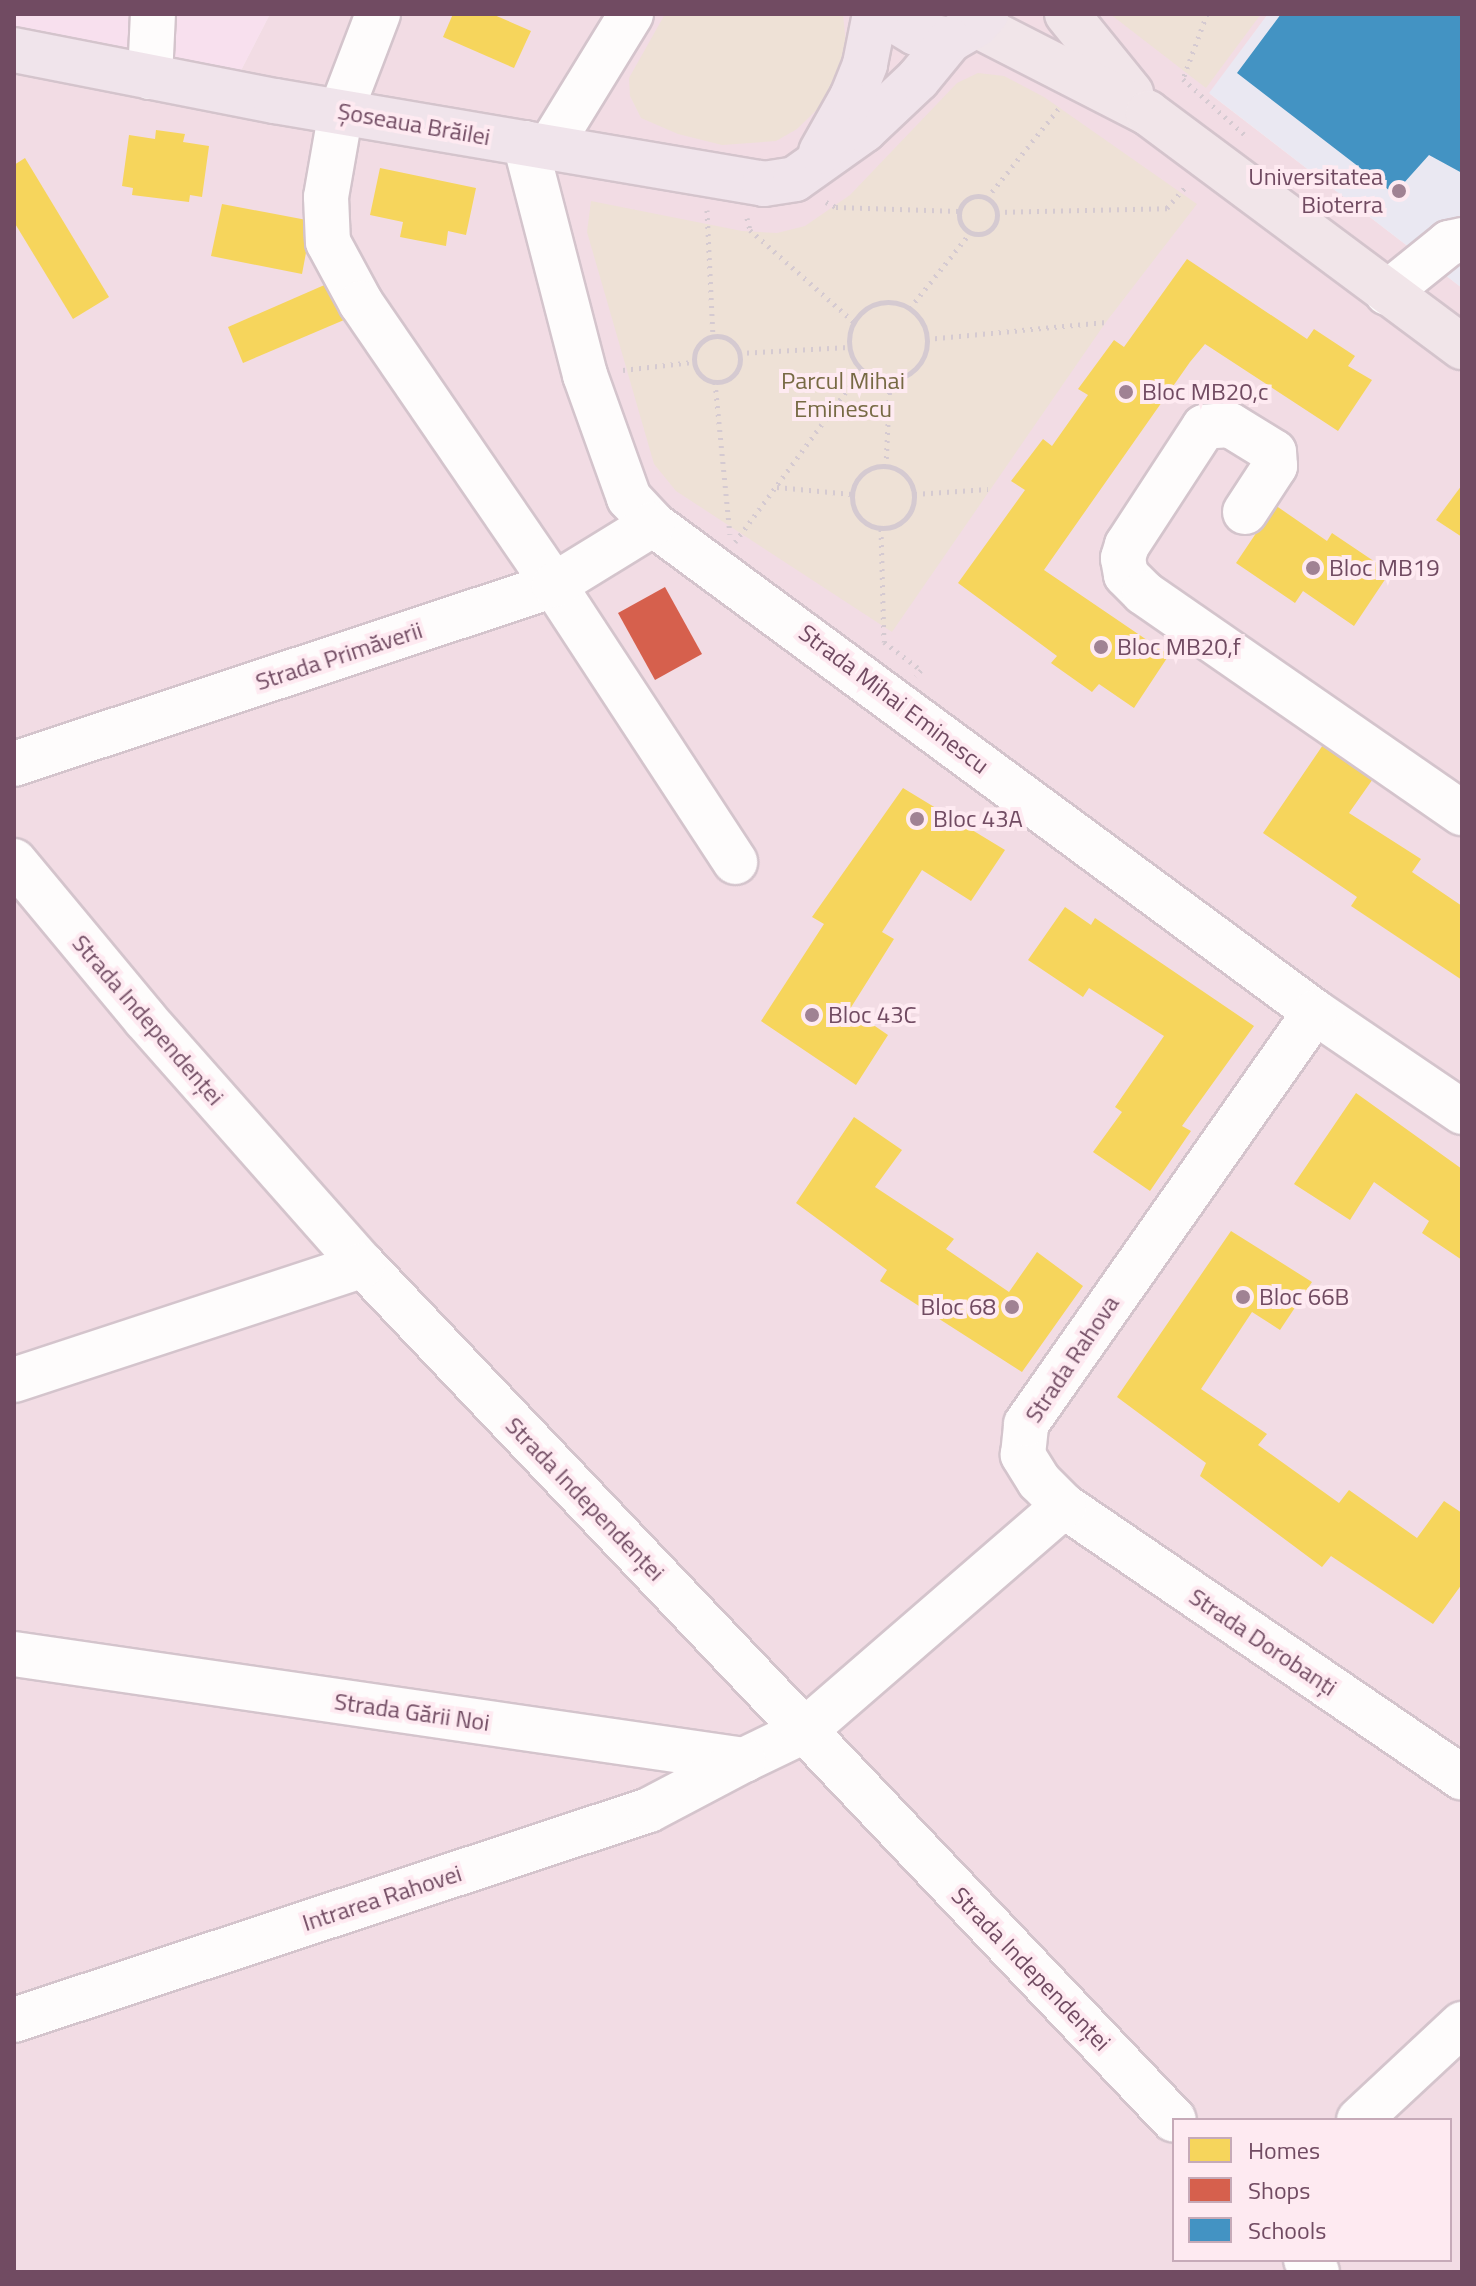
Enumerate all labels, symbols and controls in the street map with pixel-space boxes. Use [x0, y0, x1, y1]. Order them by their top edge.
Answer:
street label: Șoseaua Brăilei [335, 96, 493, 152]
place label: Universitatea Bioterra [1248, 163, 1383, 219]
marker: Universitatea Bioterra [1390, 182, 1408, 200]
park label: Parcul Mihai Eminescu [781, 367, 905, 423]
place label: Bloc MB20,c [1142, 378, 1268, 406]
marker: Bloc MB20,c [1117, 383, 1135, 401]
place label: Bloc MB19 [1329, 554, 1440, 582]
marker: Bloc MB19 [1304, 559, 1322, 577]
street label: Strada Primăverii [252, 615, 426, 697]
street label: Strada Mihai Eminescu [793, 618, 995, 780]
place label: Bloc MB20,f [1117, 633, 1241, 661]
marker: Bloc MB20,f [1092, 638, 1110, 656]
place label: Bloc 43A [933, 805, 1023, 833]
marker: Bloc 43A [908, 810, 926, 828]
street label: Strada Independenței [66, 929, 230, 1111]
place label: Bloc 43C [828, 1001, 917, 1029]
marker: Bloc 43C [803, 1006, 821, 1024]
place label: Bloc 66B [1259, 1283, 1349, 1311]
marker: Bloc 66B [1234, 1288, 1252, 1306]
street label: Strada Rahova [1019, 1290, 1125, 1428]
place label: Bloc 68 [920, 1293, 996, 1321]
marker: Bloc 68 [1003, 1298, 1021, 1316]
street label: Strada Independenței [500, 1411, 670, 1587]
street label: Strada Dorobanți [1184, 1582, 1342, 1702]
street label: Strada Gării Noi [332, 1687, 492, 1737]
street label: Intrarea Rahovei [299, 1859, 465, 1937]
street label: Strada Independenței [946, 1881, 1116, 2057]
legend [1172, 2118, 1452, 2262]
text: Homes [1248, 2132, 1320, 2168]
text: Shops [1248, 2172, 1310, 2208]
text: Schools [1248, 2212, 1326, 2248]

